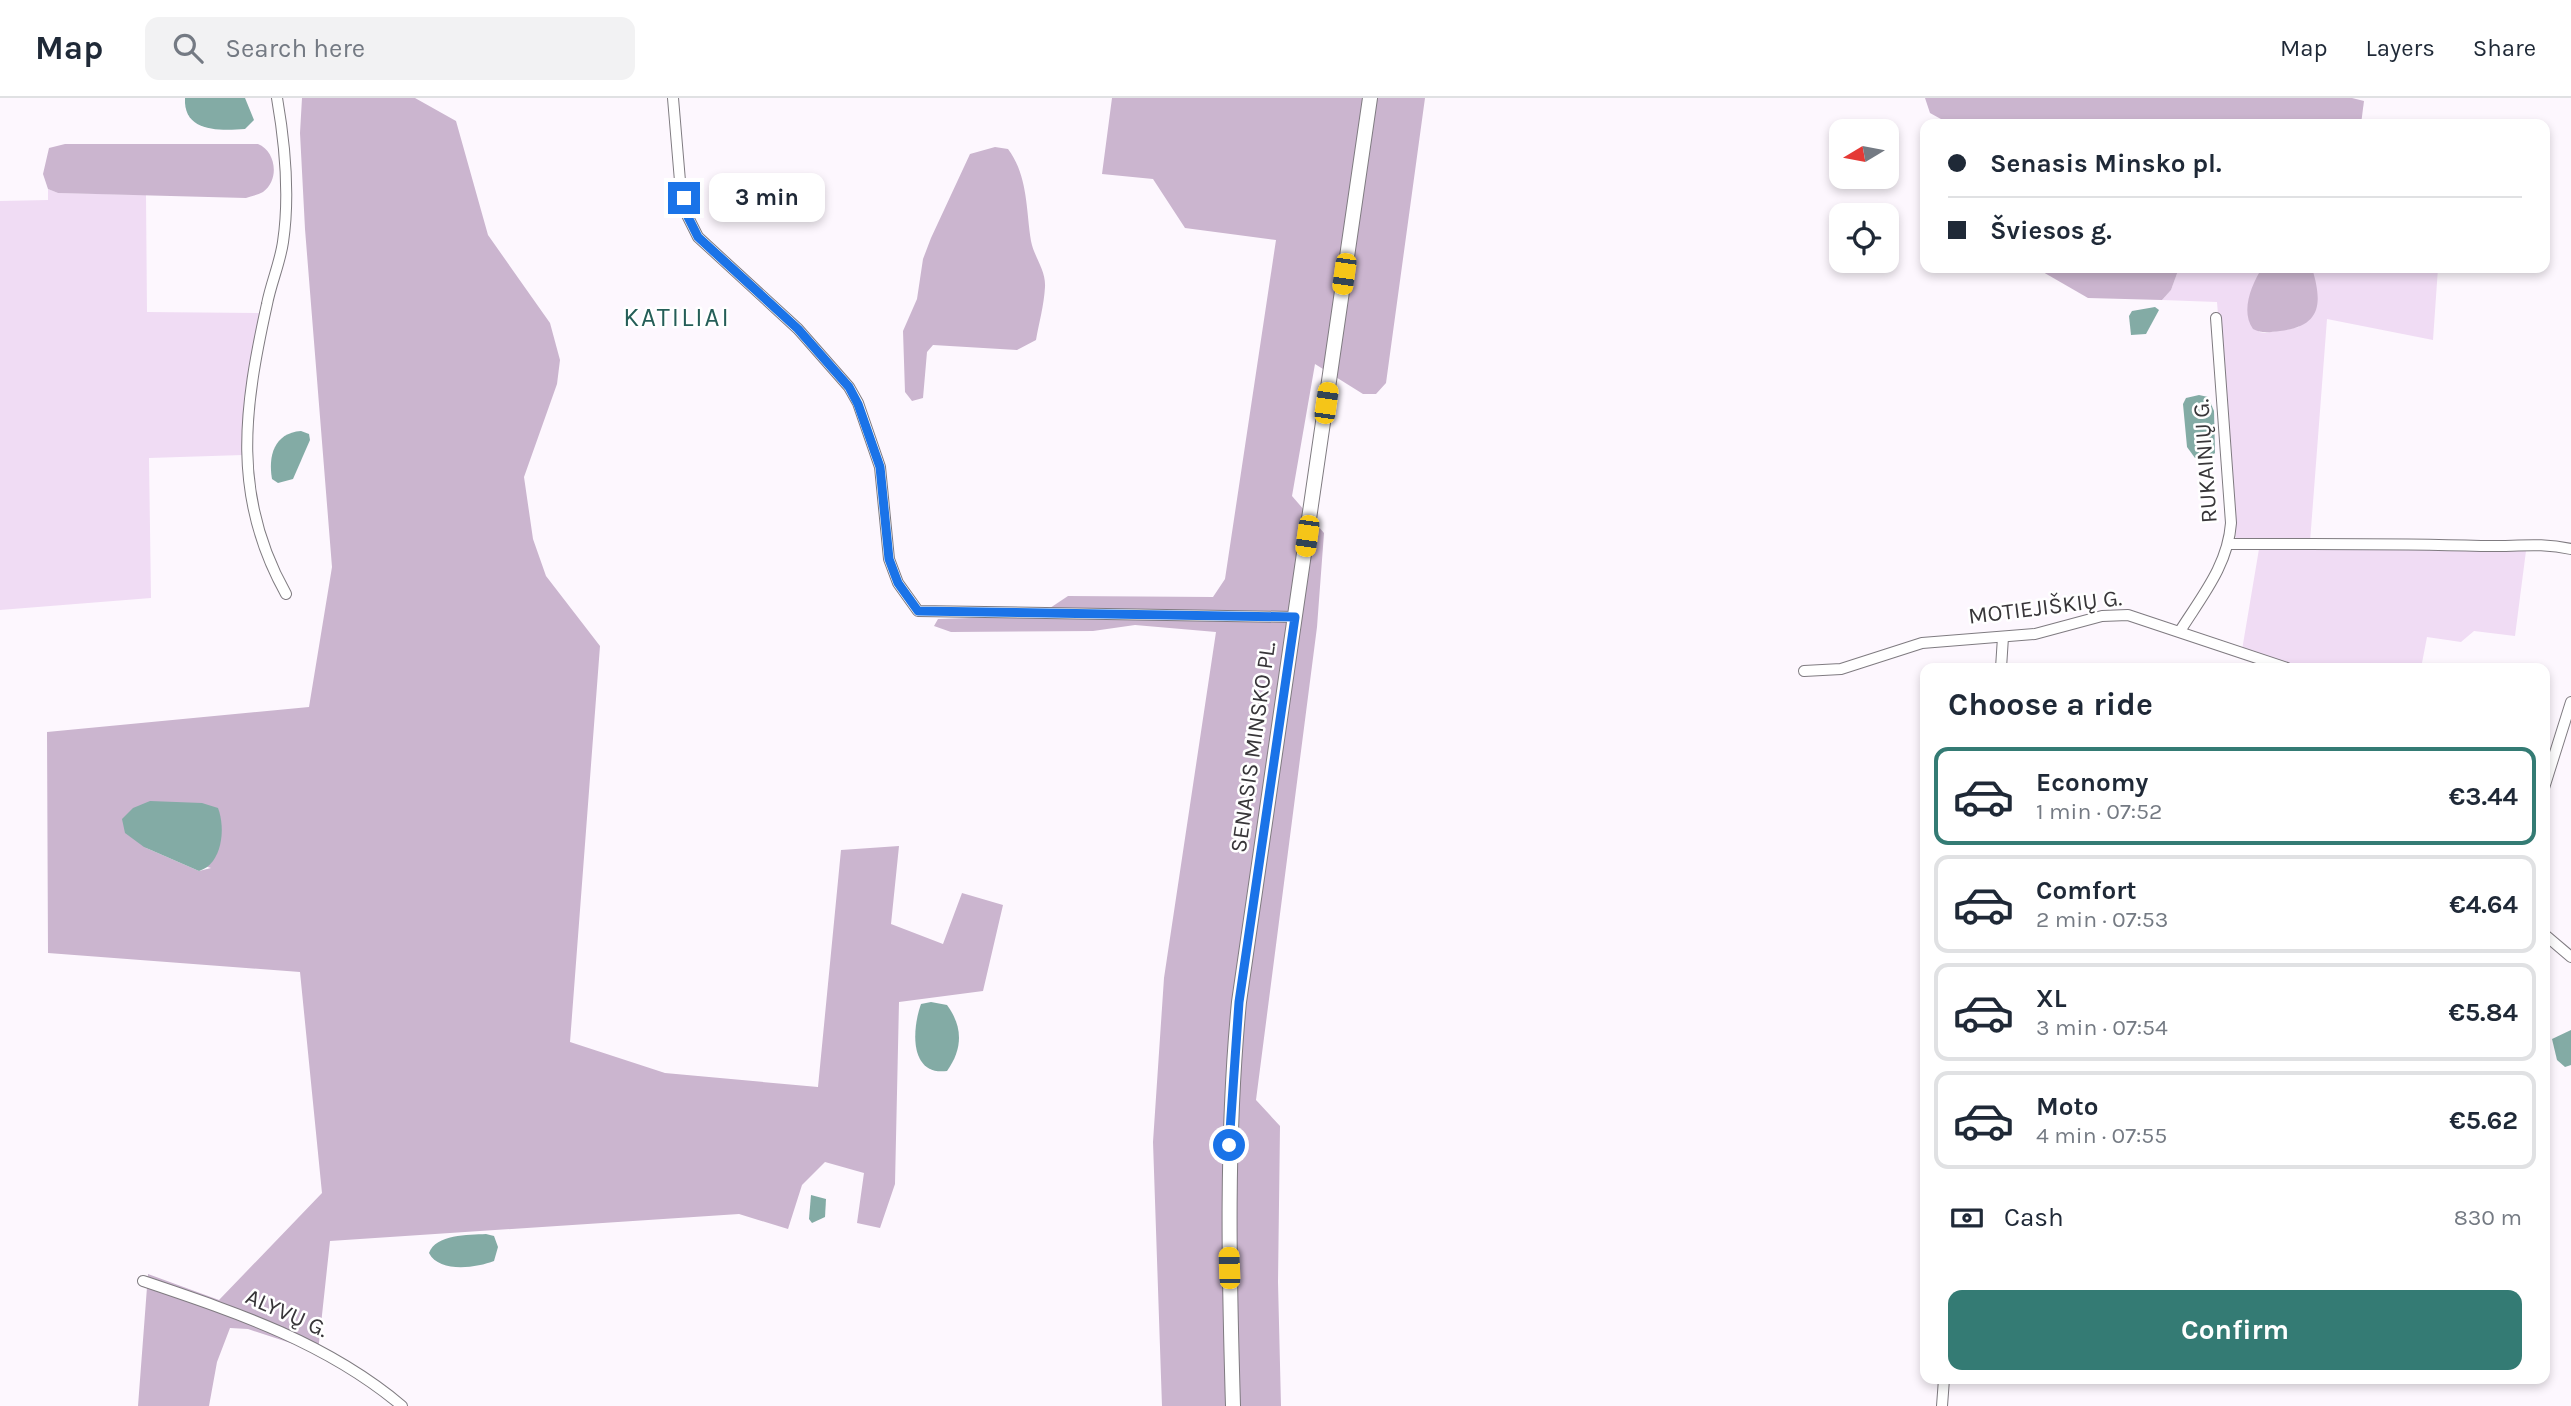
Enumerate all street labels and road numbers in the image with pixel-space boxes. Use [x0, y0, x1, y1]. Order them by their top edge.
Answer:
street label: RUKAINIŲ G. [2187, 398, 2223, 524]
street label: MOTIEJIŠKIŲ G. [1967, 584, 2123, 630]
street label: SENASIS MINSKO PL. [1225, 640, 1281, 854]
street label: ALYVŲ G. [242, 1283, 332, 1343]

